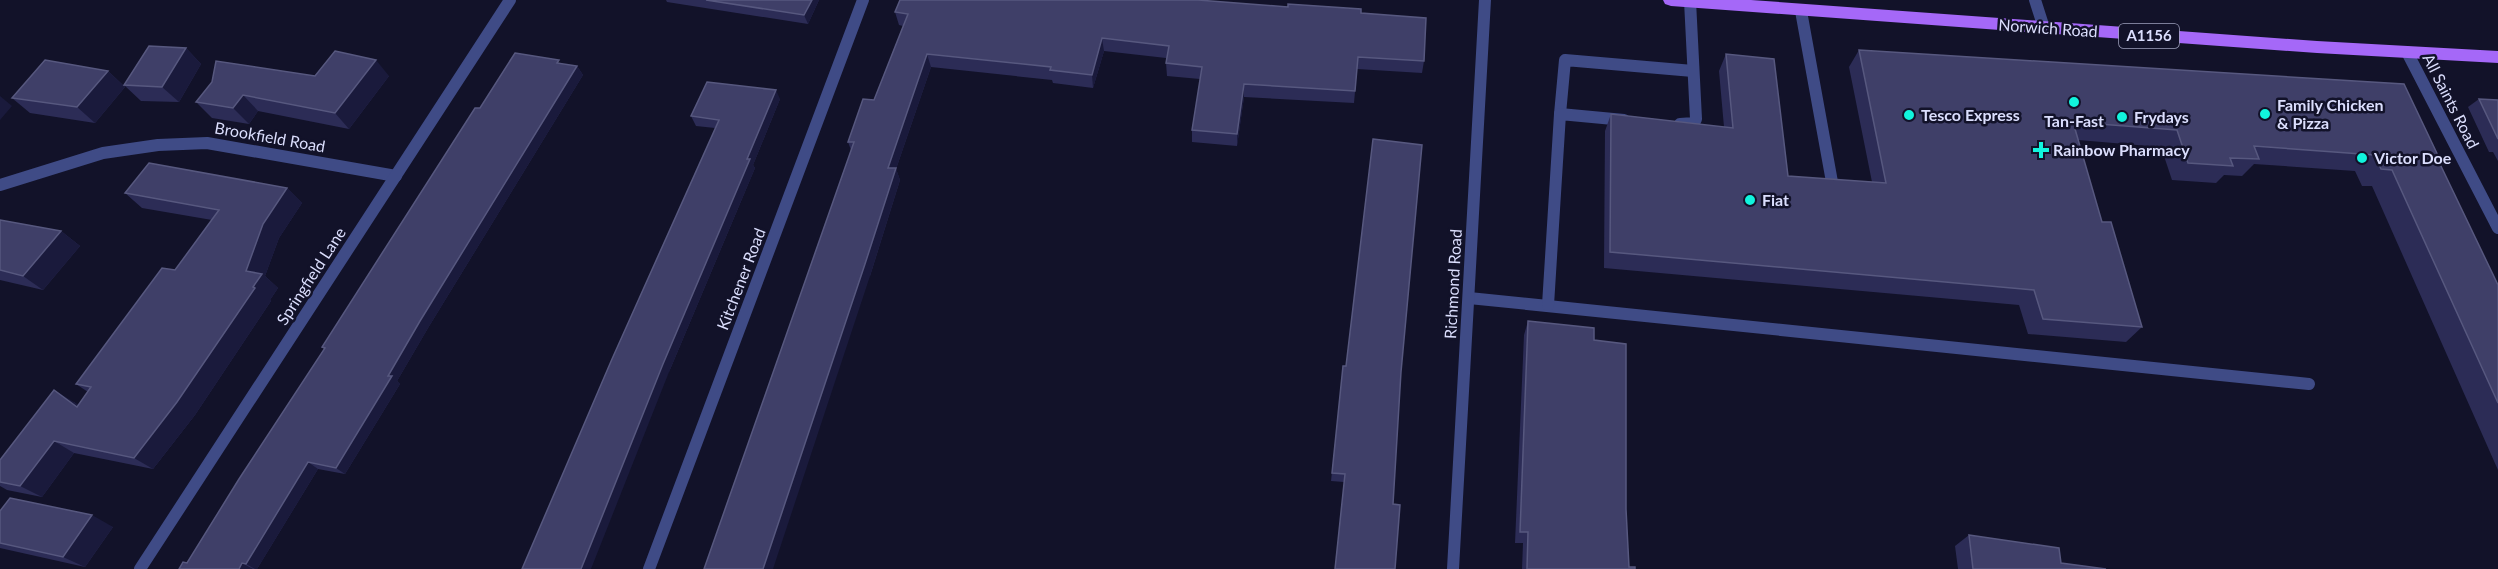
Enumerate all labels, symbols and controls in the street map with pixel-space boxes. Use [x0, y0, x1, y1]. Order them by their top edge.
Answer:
street label: Norwich Road [1998, 15, 2098, 40]
road number: A1156 [2119, 24, 2179, 48]
street label: All Saints Road [2419, 50, 2483, 151]
marker: Tan-Fast [2067, 95, 2081, 109]
place label: Family Chicken & Pizza [2277, 95, 2384, 132]
place label: Tesco Express [1921, 105, 2020, 124]
place label: Frydays [2134, 107, 2189, 126]
marker: Family Chicken & Pizza [2258, 107, 2272, 121]
marker: Tesco Express [1902, 108, 1916, 122]
marker: Frydays [2115, 110, 2129, 124]
place label: Tan-Fast [2044, 111, 2104, 130]
street label: Brookfield Road [213, 117, 327, 156]
place label: Rainbow Pharmacy [2053, 140, 2190, 159]
marker: Rainbow Pharmacy [2034, 143, 2048, 157]
place label: Victor Doe [2373, 148, 2452, 167]
marker: Victor Doe [2355, 151, 2369, 165]
place label: Fiat [1762, 190, 1789, 209]
marker: Fiat [1743, 193, 1757, 207]
street label: Springfield Lane [272, 223, 349, 328]
street label: Kitchener Road [712, 225, 769, 332]
street label: Richmond Road [1440, 229, 1465, 339]

